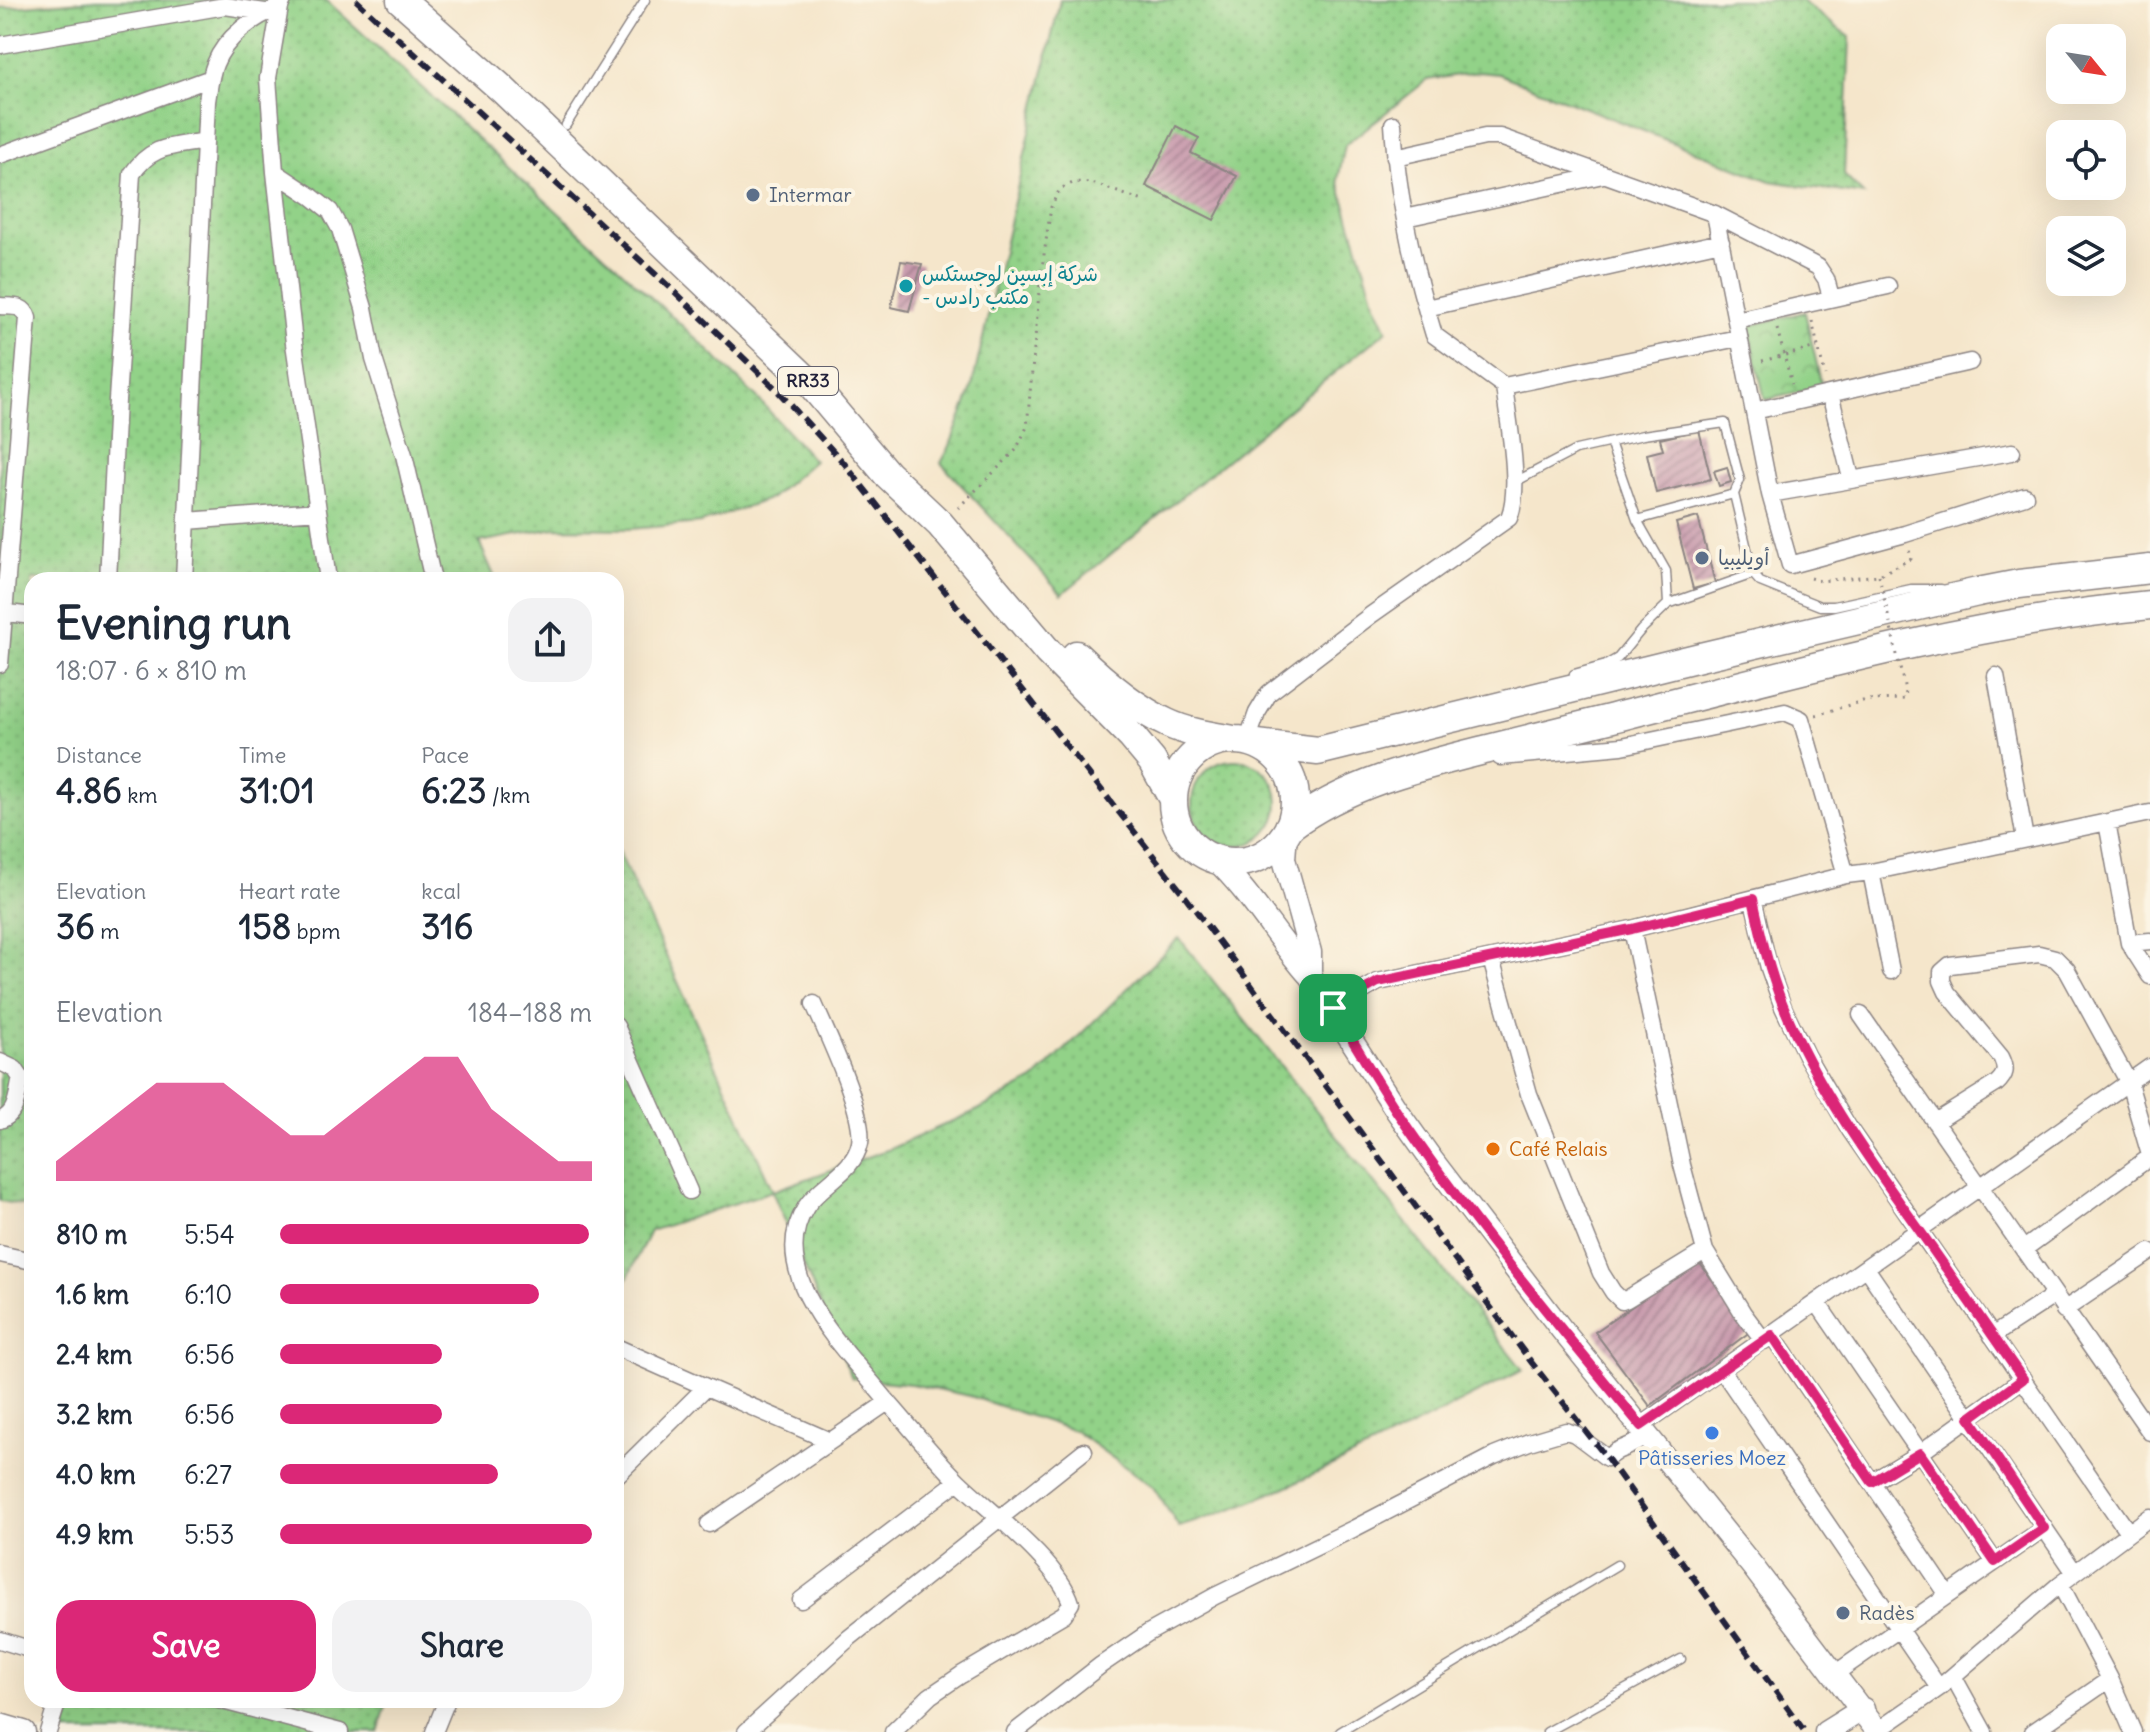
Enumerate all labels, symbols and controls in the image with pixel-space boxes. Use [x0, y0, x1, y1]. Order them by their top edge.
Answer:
north arrow [2046, 24, 2126, 104]
map controls [2046, 24, 2126, 296]
button: locate [2046, 120, 2126, 200]
place label: Intermar [769, 182, 852, 207]
marker: Intermar [744, 186, 762, 204]
button: layers [2046, 216, 2126, 296]
place label: شركة إبسين لوجستكس - مكتب رادس [922, 261, 1098, 309]
marker: شركة إبسين لوجستكس - مكتب رادس [897, 277, 915, 295]
road number: RR33 [778, 367, 838, 395]
place label: أويليبيا [1718, 545, 1769, 570]
marker: أويليبيا [1693, 549, 1711, 567]
text: Evening run [56, 596, 291, 651]
button: share [508, 598, 592, 682]
text: 18:07 · 6 × 810 m [56, 654, 247, 687]
text: Distance [56, 741, 142, 769]
text: Time [239, 741, 286, 769]
text: Pace [421, 741, 469, 769]
text: 4.86 [56, 769, 122, 812]
text: 31:01 [239, 769, 315, 812]
text: 6:23 [421, 769, 487, 812]
text: km [122, 781, 158, 809]
text: /km [487, 781, 530, 809]
text: Elevation [56, 877, 146, 905]
text: Heart rate [239, 877, 341, 905]
text: kcal [421, 877, 461, 905]
text: 36 [56, 905, 95, 948]
text: 158 [239, 905, 291, 948]
text: 316 [421, 905, 473, 948]
text: m [95, 917, 119, 945]
text: bpm [291, 917, 341, 945]
pin [1299, 974, 1367, 1042]
icon: arrive [1311, 986, 1355, 1030]
text: Elevation [56, 996, 163, 1029]
text: 184–188 m [468, 996, 592, 1029]
place label: Café Relais [1509, 1136, 1608, 1161]
marker: Café Relais [1484, 1140, 1502, 1158]
text: 810 m [56, 1218, 127, 1251]
text: 5:54 [184, 1218, 235, 1251]
text: 1.6 km [56, 1278, 129, 1311]
text: 6:10 [184, 1278, 232, 1311]
text: 2.4 km [56, 1338, 132, 1371]
text: 6:56 [184, 1338, 235, 1371]
text: 3.2 km [56, 1398, 133, 1431]
text: 6:56 [184, 1398, 235, 1431]
marker: Pâtisseries Moez [1703, 1424, 1721, 1442]
place label: Pâtisseries Moez [1638, 1445, 1786, 1470]
text: 4.0 km [56, 1458, 136, 1491]
text: 6:27 [184, 1458, 232, 1491]
text: 4.9 km [56, 1518, 134, 1551]
text: 5:53 [184, 1518, 235, 1551]
button: Save [56, 1600, 316, 1692]
button: Share [332, 1600, 592, 1692]
place label: Radès [1859, 1600, 1915, 1625]
marker: Radès [1834, 1604, 1852, 1622]

